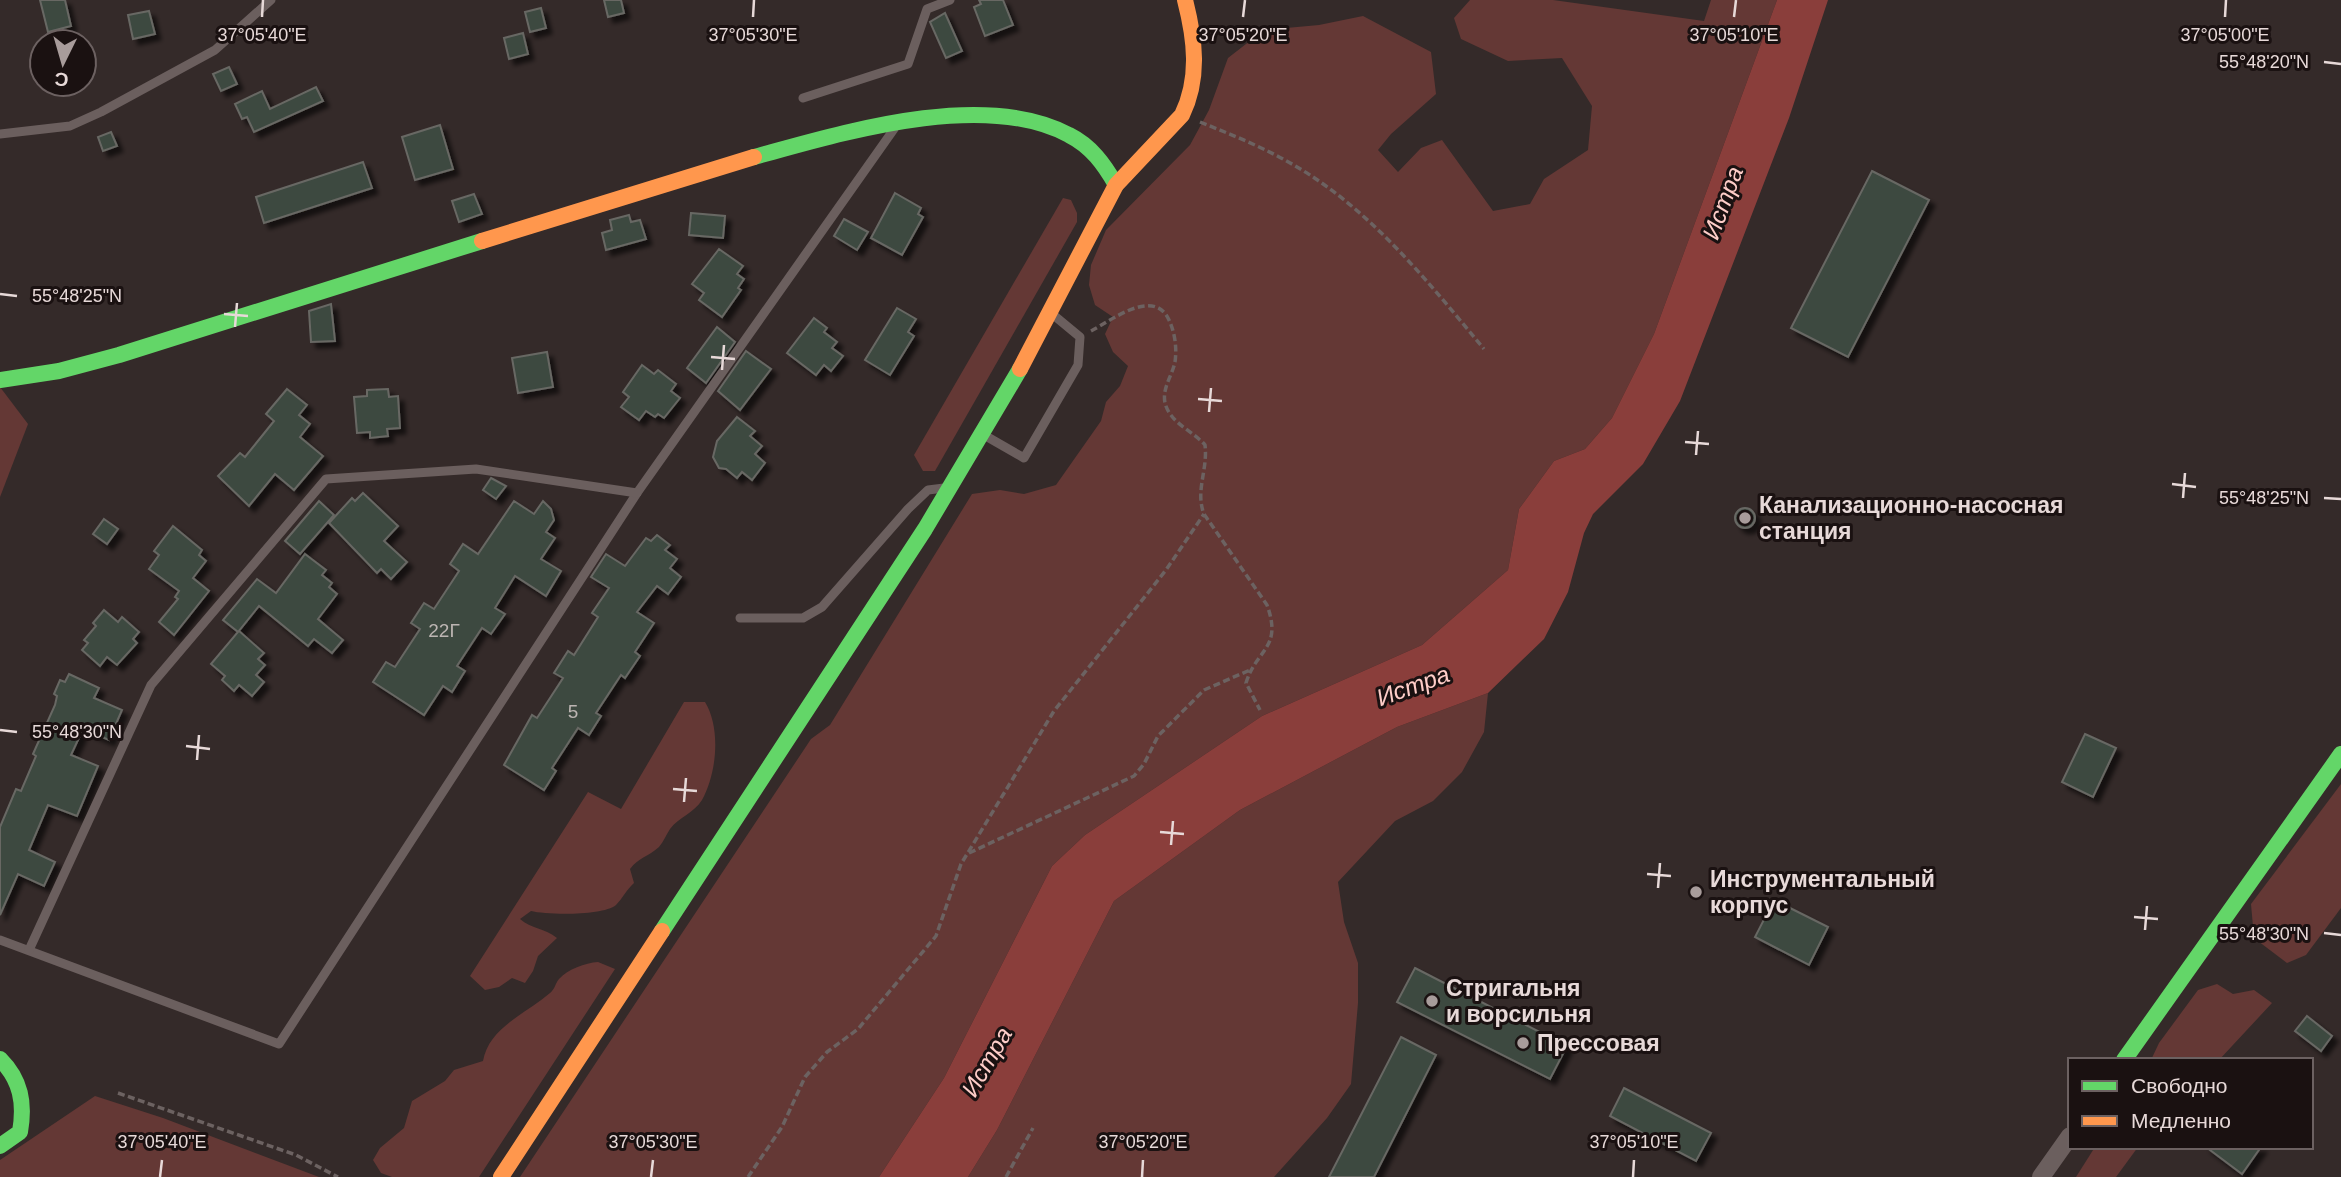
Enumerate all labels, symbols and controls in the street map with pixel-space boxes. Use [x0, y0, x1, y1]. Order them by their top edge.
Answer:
text: 37°05'40"E [217, 25, 307, 45]
text: 37°05'30"E [708, 25, 798, 45]
text: 37°05'20"E [1198, 25, 1288, 45]
text: 37°05'10"E [1689, 25, 1779, 45]
text: 37°05'00"E [2180, 25, 2270, 45]
north arrow [28, 28, 98, 98]
text: 55°48'20"N [2219, 52, 2309, 72]
text: С [54, 68, 69, 90]
water label: Истра [1697, 163, 1748, 243]
text: 55°48'25"N [32, 286, 122, 306]
text: 55°48'25"N [2219, 488, 2309, 508]
place label: Канализационно-насосная станция [1759, 492, 2063, 544]
marker: Канализационно-насосная станция [1737, 510, 1753, 526]
house number: 22Г [428, 620, 460, 641]
water label: Истра [1373, 660, 1453, 711]
house number: 5 [568, 701, 578, 722]
text: 55°48'30"N [32, 722, 122, 742]
place label: Инструментальный корпус [1710, 866, 1935, 918]
marker: Инструментальный корпус [1688, 884, 1704, 900]
text: 55°48'30"N [2219, 924, 2309, 944]
place label: Стригальня и ворсильня [1446, 975, 1591, 1027]
marker: Стригальня и ворсильня [1424, 993, 1440, 1009]
water label: Истра [956, 1022, 1017, 1101]
place label: Прессовая [1537, 1030, 1660, 1056]
marker: Прессовая [1515, 1035, 1531, 1051]
legend [2068, 1058, 2313, 1149]
text: Свободно [2131, 1074, 2228, 1097]
text: Медленно [2131, 1109, 2231, 1132]
text: 37°05'40"E [117, 1132, 207, 1152]
text: 37°05'30"E [608, 1132, 698, 1152]
text: 37°05'20"E [1098, 1132, 1188, 1152]
text: 37°05'10"E [1589, 1132, 1679, 1152]

